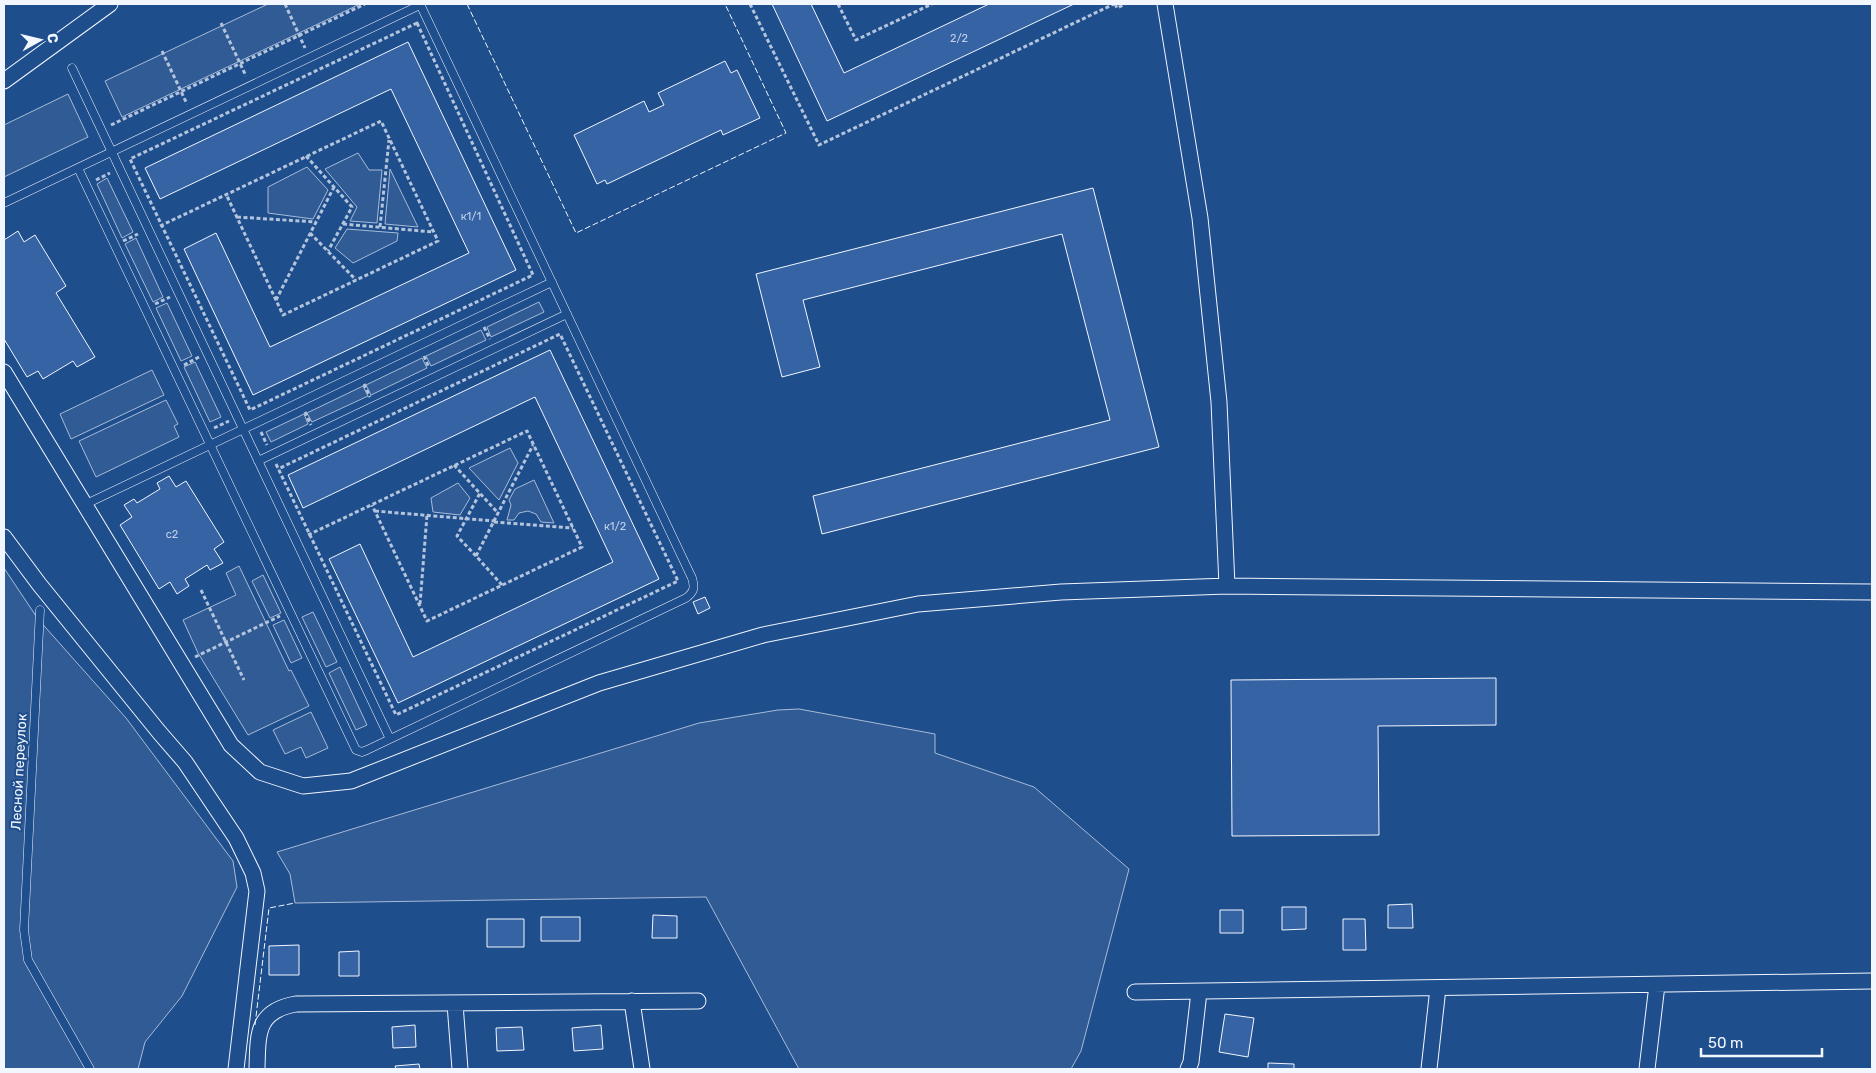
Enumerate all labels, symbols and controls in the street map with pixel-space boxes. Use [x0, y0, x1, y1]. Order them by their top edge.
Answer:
north arrow [15, 15, 65, 65]
text: С [43, 32, 62, 44]
house number: 2/2 [950, 32, 968, 45]
house number: к1/1 [461, 210, 481, 223]
house number: к1/2 [604, 520, 626, 533]
house number: с2 [166, 528, 178, 541]
street label: Лесной переулок [7, 713, 31, 831]
scale bar [1701, 1026, 1822, 1058]
text: 50 m [1708, 1034, 1743, 1052]

